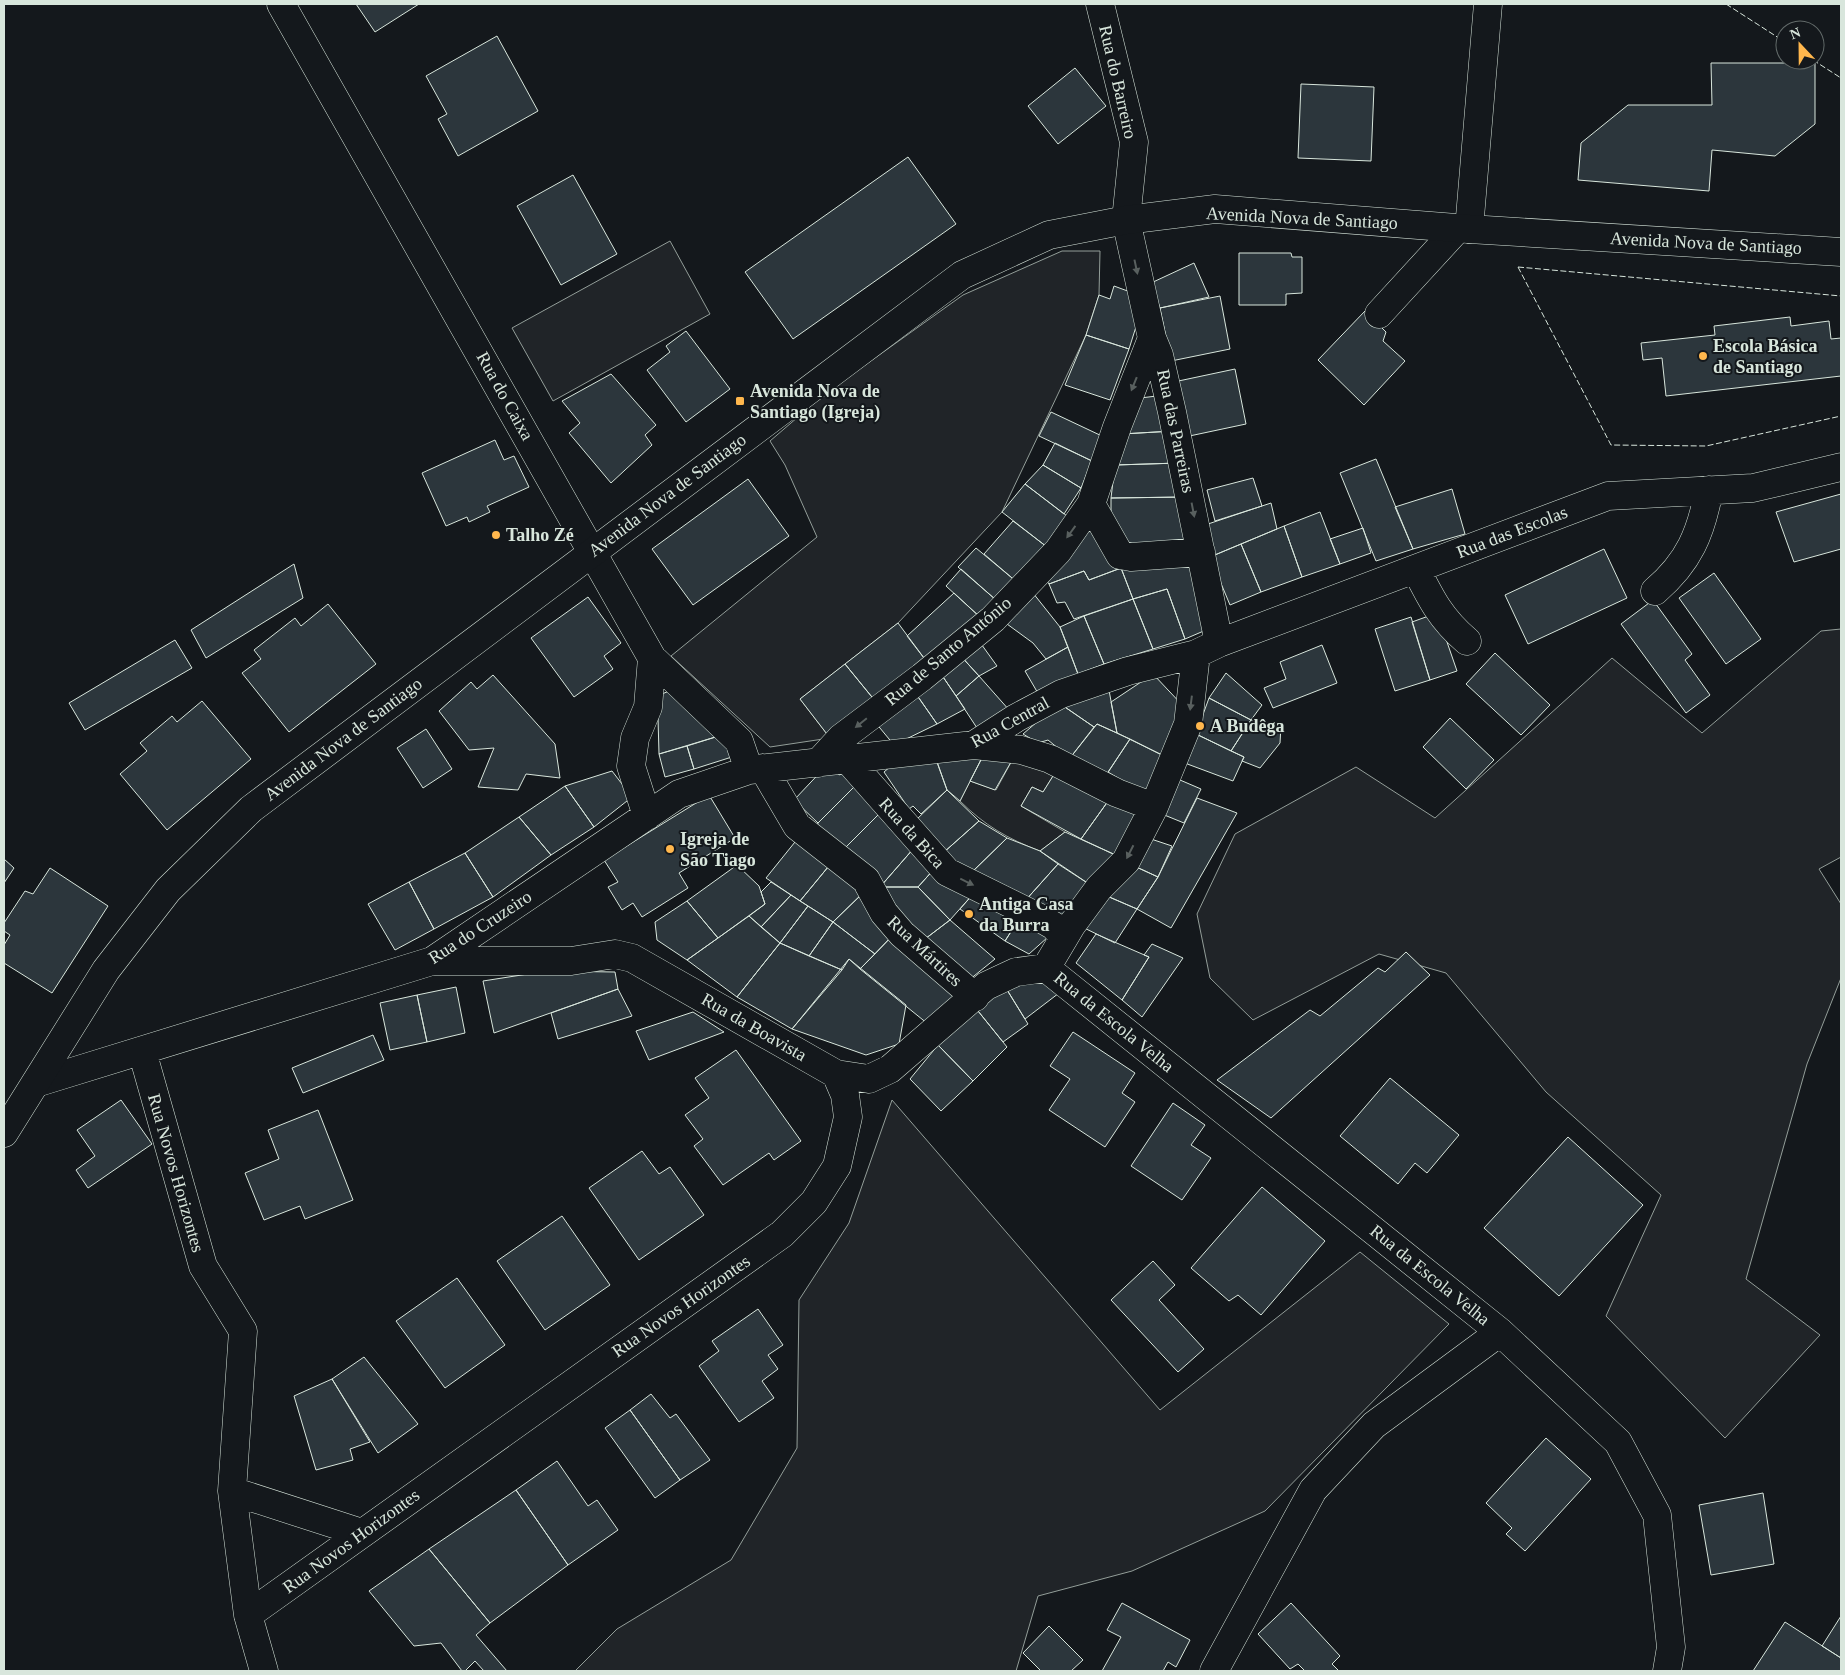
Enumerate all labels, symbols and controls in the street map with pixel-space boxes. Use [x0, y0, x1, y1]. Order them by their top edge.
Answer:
north arrow [1775, 20, 1825, 70]
street label: Rua do Barreiro [1095, 23, 1141, 141]
text: N [1788, 25, 1803, 42]
street label: Avenida Nova de Santiago [1206, 203, 1398, 233]
street label: Avenida Nova de Santiago [1610, 228, 1802, 258]
one-way arrow [1132, 260, 1140, 275]
place label: Escola Básica de Santiago [1713, 336, 1818, 377]
street label: Rua do Caixa [473, 348, 538, 444]
marker: Escola Básica de Santiago [1697, 350, 1709, 362]
street label: Rua das Parreiras [1153, 367, 1199, 495]
one-way arrow [1130, 377, 1138, 392]
place label: Avenida Nova de Santiago (Igreja) [750, 381, 880, 423]
marker: Avenida Nova de Santiago (Igreja) [734, 395, 746, 407]
street label: Avenida Nova de Santiago [584, 429, 750, 561]
street label: Rua das Escolas [1454, 502, 1570, 562]
one-way arrow [1189, 503, 1197, 519]
place label: Talho Zé [506, 525, 574, 545]
one-way arrow [1066, 525, 1076, 539]
marker: Talho Zé [490, 529, 502, 541]
street label: Rua de Santo António [881, 592, 1015, 710]
street label: Avenida Nova de Santiago [260, 673, 426, 805]
street label: Rua Central [967, 692, 1053, 752]
one-way arrow [1187, 695, 1195, 711]
place label: A Budêga [1210, 716, 1285, 736]
one-way arrow [854, 717, 867, 728]
marker: A Budêga [1194, 720, 1206, 732]
street label: Rua da Bica [875, 794, 949, 872]
place label: Igreja de São Tiago [680, 829, 756, 870]
marker: Igreja de São Tiago [664, 843, 676, 855]
one-way arrow [1126, 845, 1134, 860]
one-way arrow [959, 877, 974, 886]
street label: Rua do Cruzeiro [425, 886, 535, 968]
place label: Antiga Casa da Burra [979, 894, 1074, 935]
marker: Antiga Casa da Burra [963, 908, 975, 920]
street label: Rua Mártires [884, 911, 966, 991]
street label: Rua da Escola Velha [1050, 968, 1178, 1076]
street label: Rua da Boavista [698, 989, 810, 1065]
street label: Rua Novos Horizontes [144, 1091, 208, 1255]
street label: Rua da Escola Velha [1366, 1221, 1494, 1329]
street label: Rua Novos Horizontes [608, 1251, 754, 1361]
street label: Rua Novos Horizontes [279, 1485, 423, 1597]

